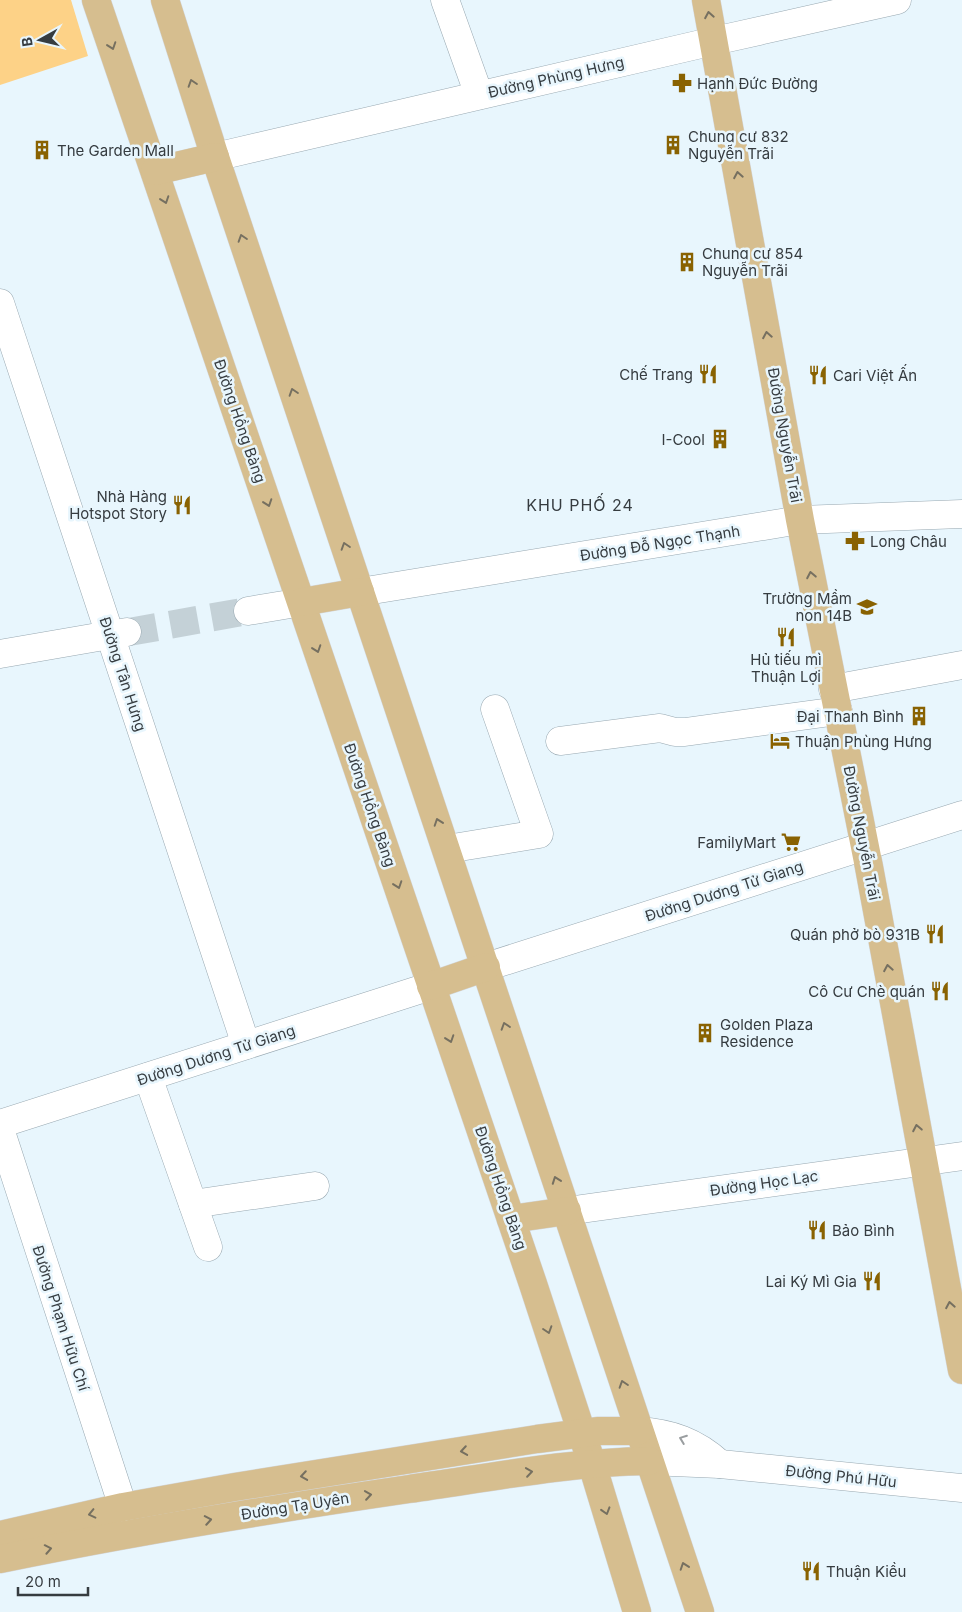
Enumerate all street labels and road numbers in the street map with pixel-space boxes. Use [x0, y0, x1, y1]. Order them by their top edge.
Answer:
street label: Đường Phùng Hưng [486, 52, 626, 102]
street label: Đường Hồng Bàng [210, 357, 270, 485]
street label: Đường Nguyễn Trãi [764, 366, 806, 504]
street label: Đường Đỗ Ngọc Thạnh [579, 521, 741, 565]
street label: Đường Tân Hưng [96, 614, 150, 734]
street label: Đường Hồng Bàng [340, 741, 400, 869]
street label: Đường Nguyễn Trãi [840, 764, 884, 902]
street label: Đường Dương Tử Giang [643, 856, 805, 926]
street label: Đường Dương Tử Giang [135, 1020, 297, 1090]
street label: Đường Hồng Bàng [471, 1124, 531, 1252]
street label: Đường Học Lạc [709, 1166, 819, 1200]
street label: Đường Phạm Hữu Chí [28, 1243, 94, 1394]
street label: Đường Phú Hữu [784, 1461, 898, 1491]
street label: Đường Tạ Uyên [240, 1488, 350, 1524]

